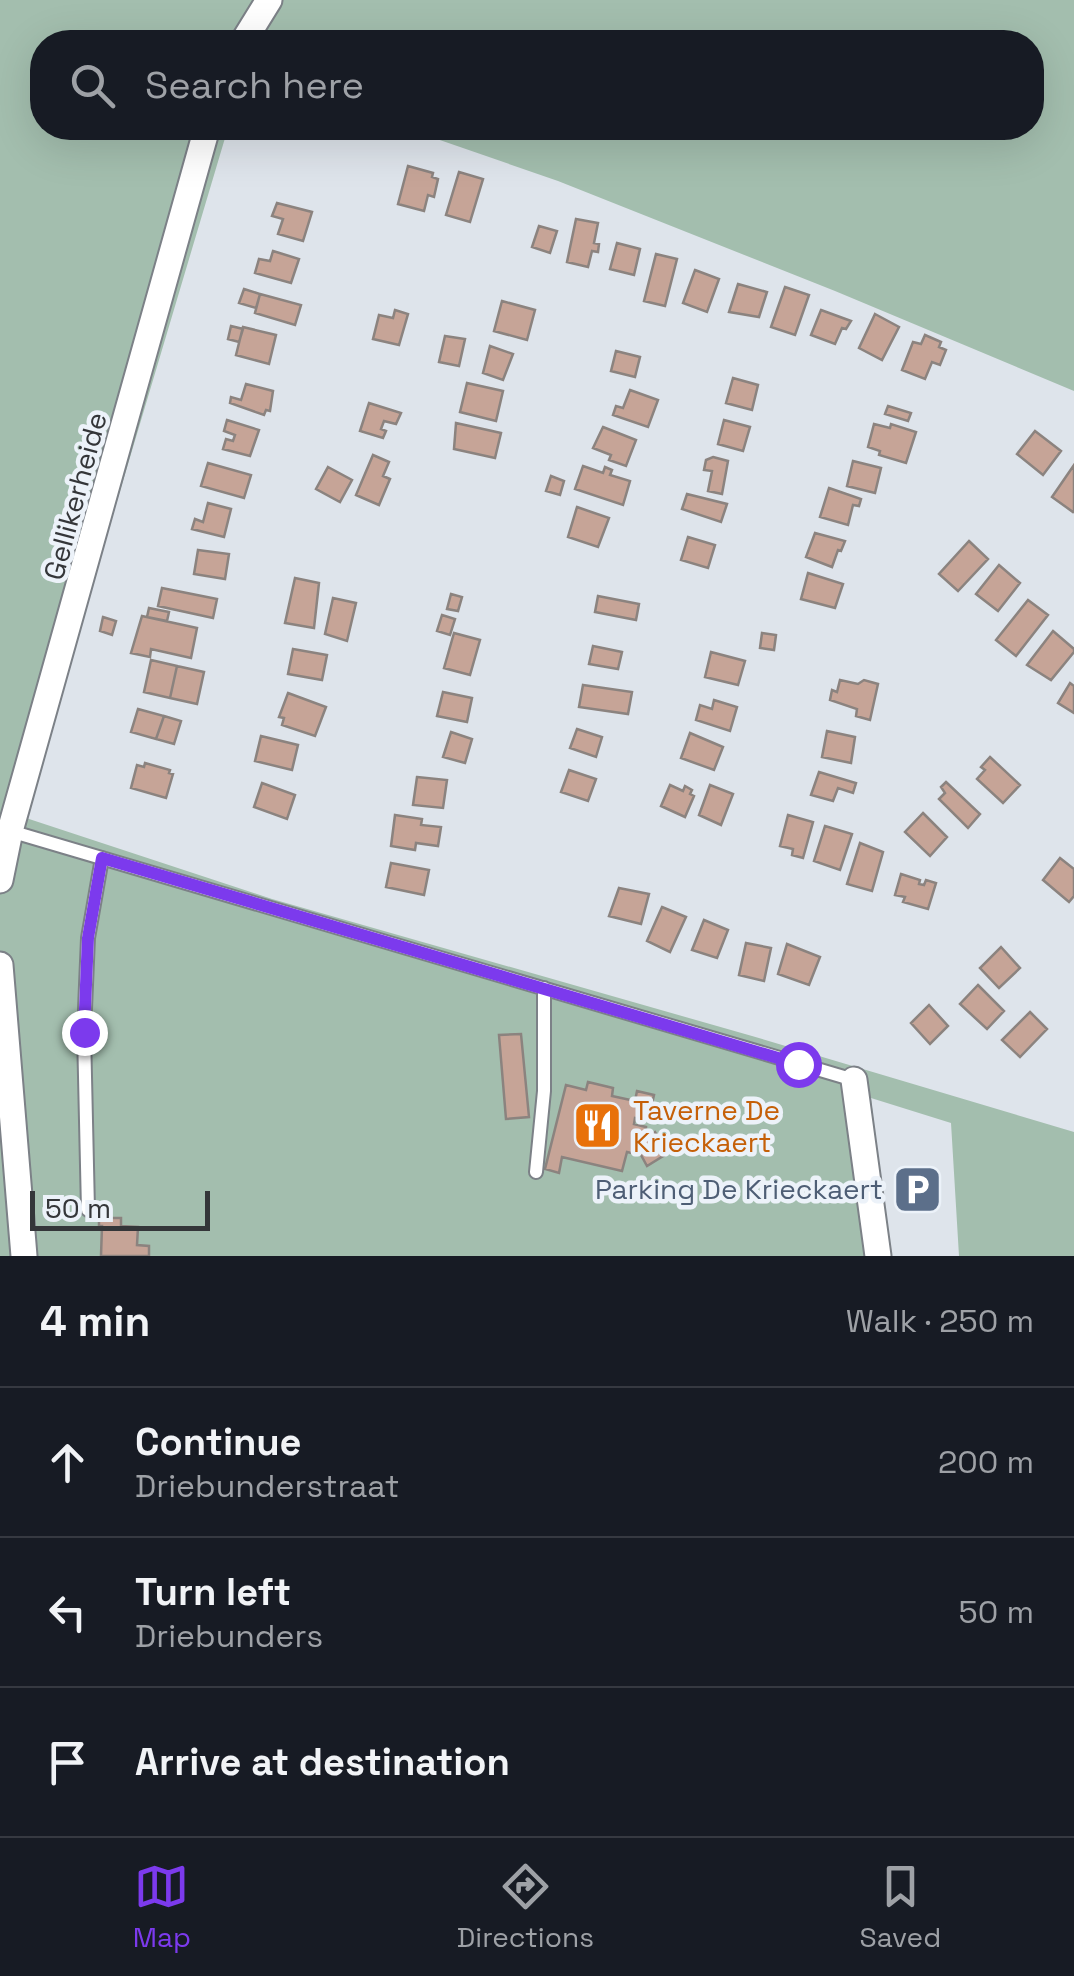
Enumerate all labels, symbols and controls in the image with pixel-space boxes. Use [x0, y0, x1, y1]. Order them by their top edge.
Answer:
search box [30, 30, 1044, 140]
icon: search [65, 58, 120, 113]
text: Search here [145, 61, 364, 109]
street label: Gellikerheide [35, 408, 115, 584]
route end [62, 1010, 108, 1056]
route start [776, 1042, 822, 1088]
place label: Taverne De Krieckaert [633, 1092, 780, 1160]
restaurant icon: Taverne De Krieckaert [572, 1100, 624, 1152]
parking icon: Parking De Krieckaert [892, 1163, 944, 1215]
place label: Parking De Krieckaert [595, 1171, 883, 1207]
scale bar [30, 1186, 210, 1230]
text: 50 m [45, 1190, 111, 1226]
text: 4 min [40, 1295, 150, 1348]
text: Walk · 250 m [846, 1301, 1034, 1341]
text: Continue [135, 1418, 301, 1466]
icon: ahead [40, 1435, 95, 1490]
text: 200 m [938, 1442, 1034, 1482]
text: Driebunderstraat [135, 1466, 399, 1506]
text: Turn left [135, 1568, 291, 1616]
icon: left [40, 1585, 95, 1640]
text: 50 m [959, 1592, 1034, 1632]
text: Driebunders [135, 1616, 323, 1656]
icon: arrive [40, 1735, 95, 1790]
text: Arrive at destination [135, 1738, 510, 1786]
tab: Map [133, 1859, 191, 1955]
tab: Directions [457, 1859, 594, 1955]
tab: Saved [860, 1859, 941, 1955]

